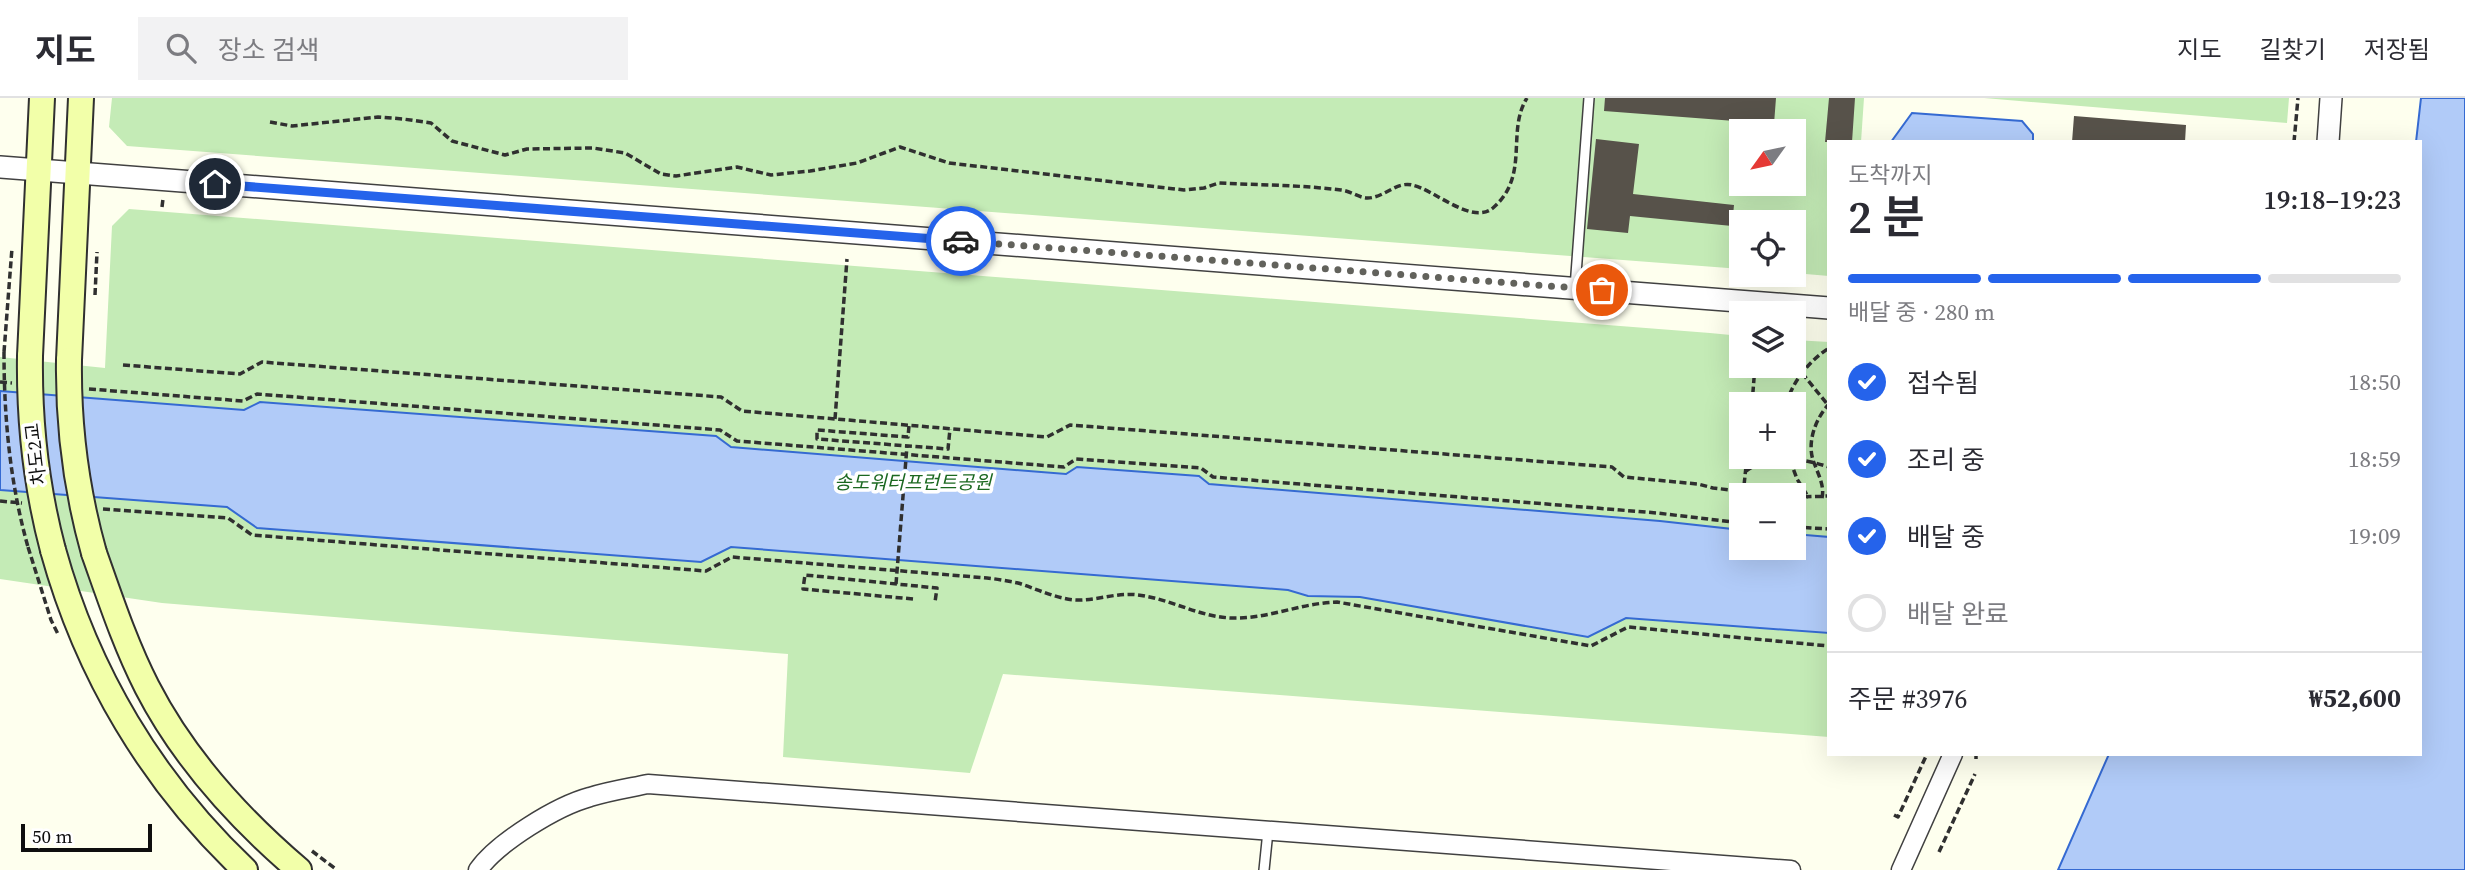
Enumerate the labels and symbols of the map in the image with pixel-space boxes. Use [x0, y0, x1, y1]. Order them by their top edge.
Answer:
north arrow [1729, 119, 1806, 196]
pin [185, 154, 245, 214]
courier [926, 206, 996, 276]
pin [1572, 260, 1632, 320]
street label: 차도2교 [18, 422, 52, 486]
park label: 송도워터프런트공원 [834, 469, 993, 495]
scale bar [21, 821, 152, 853]

